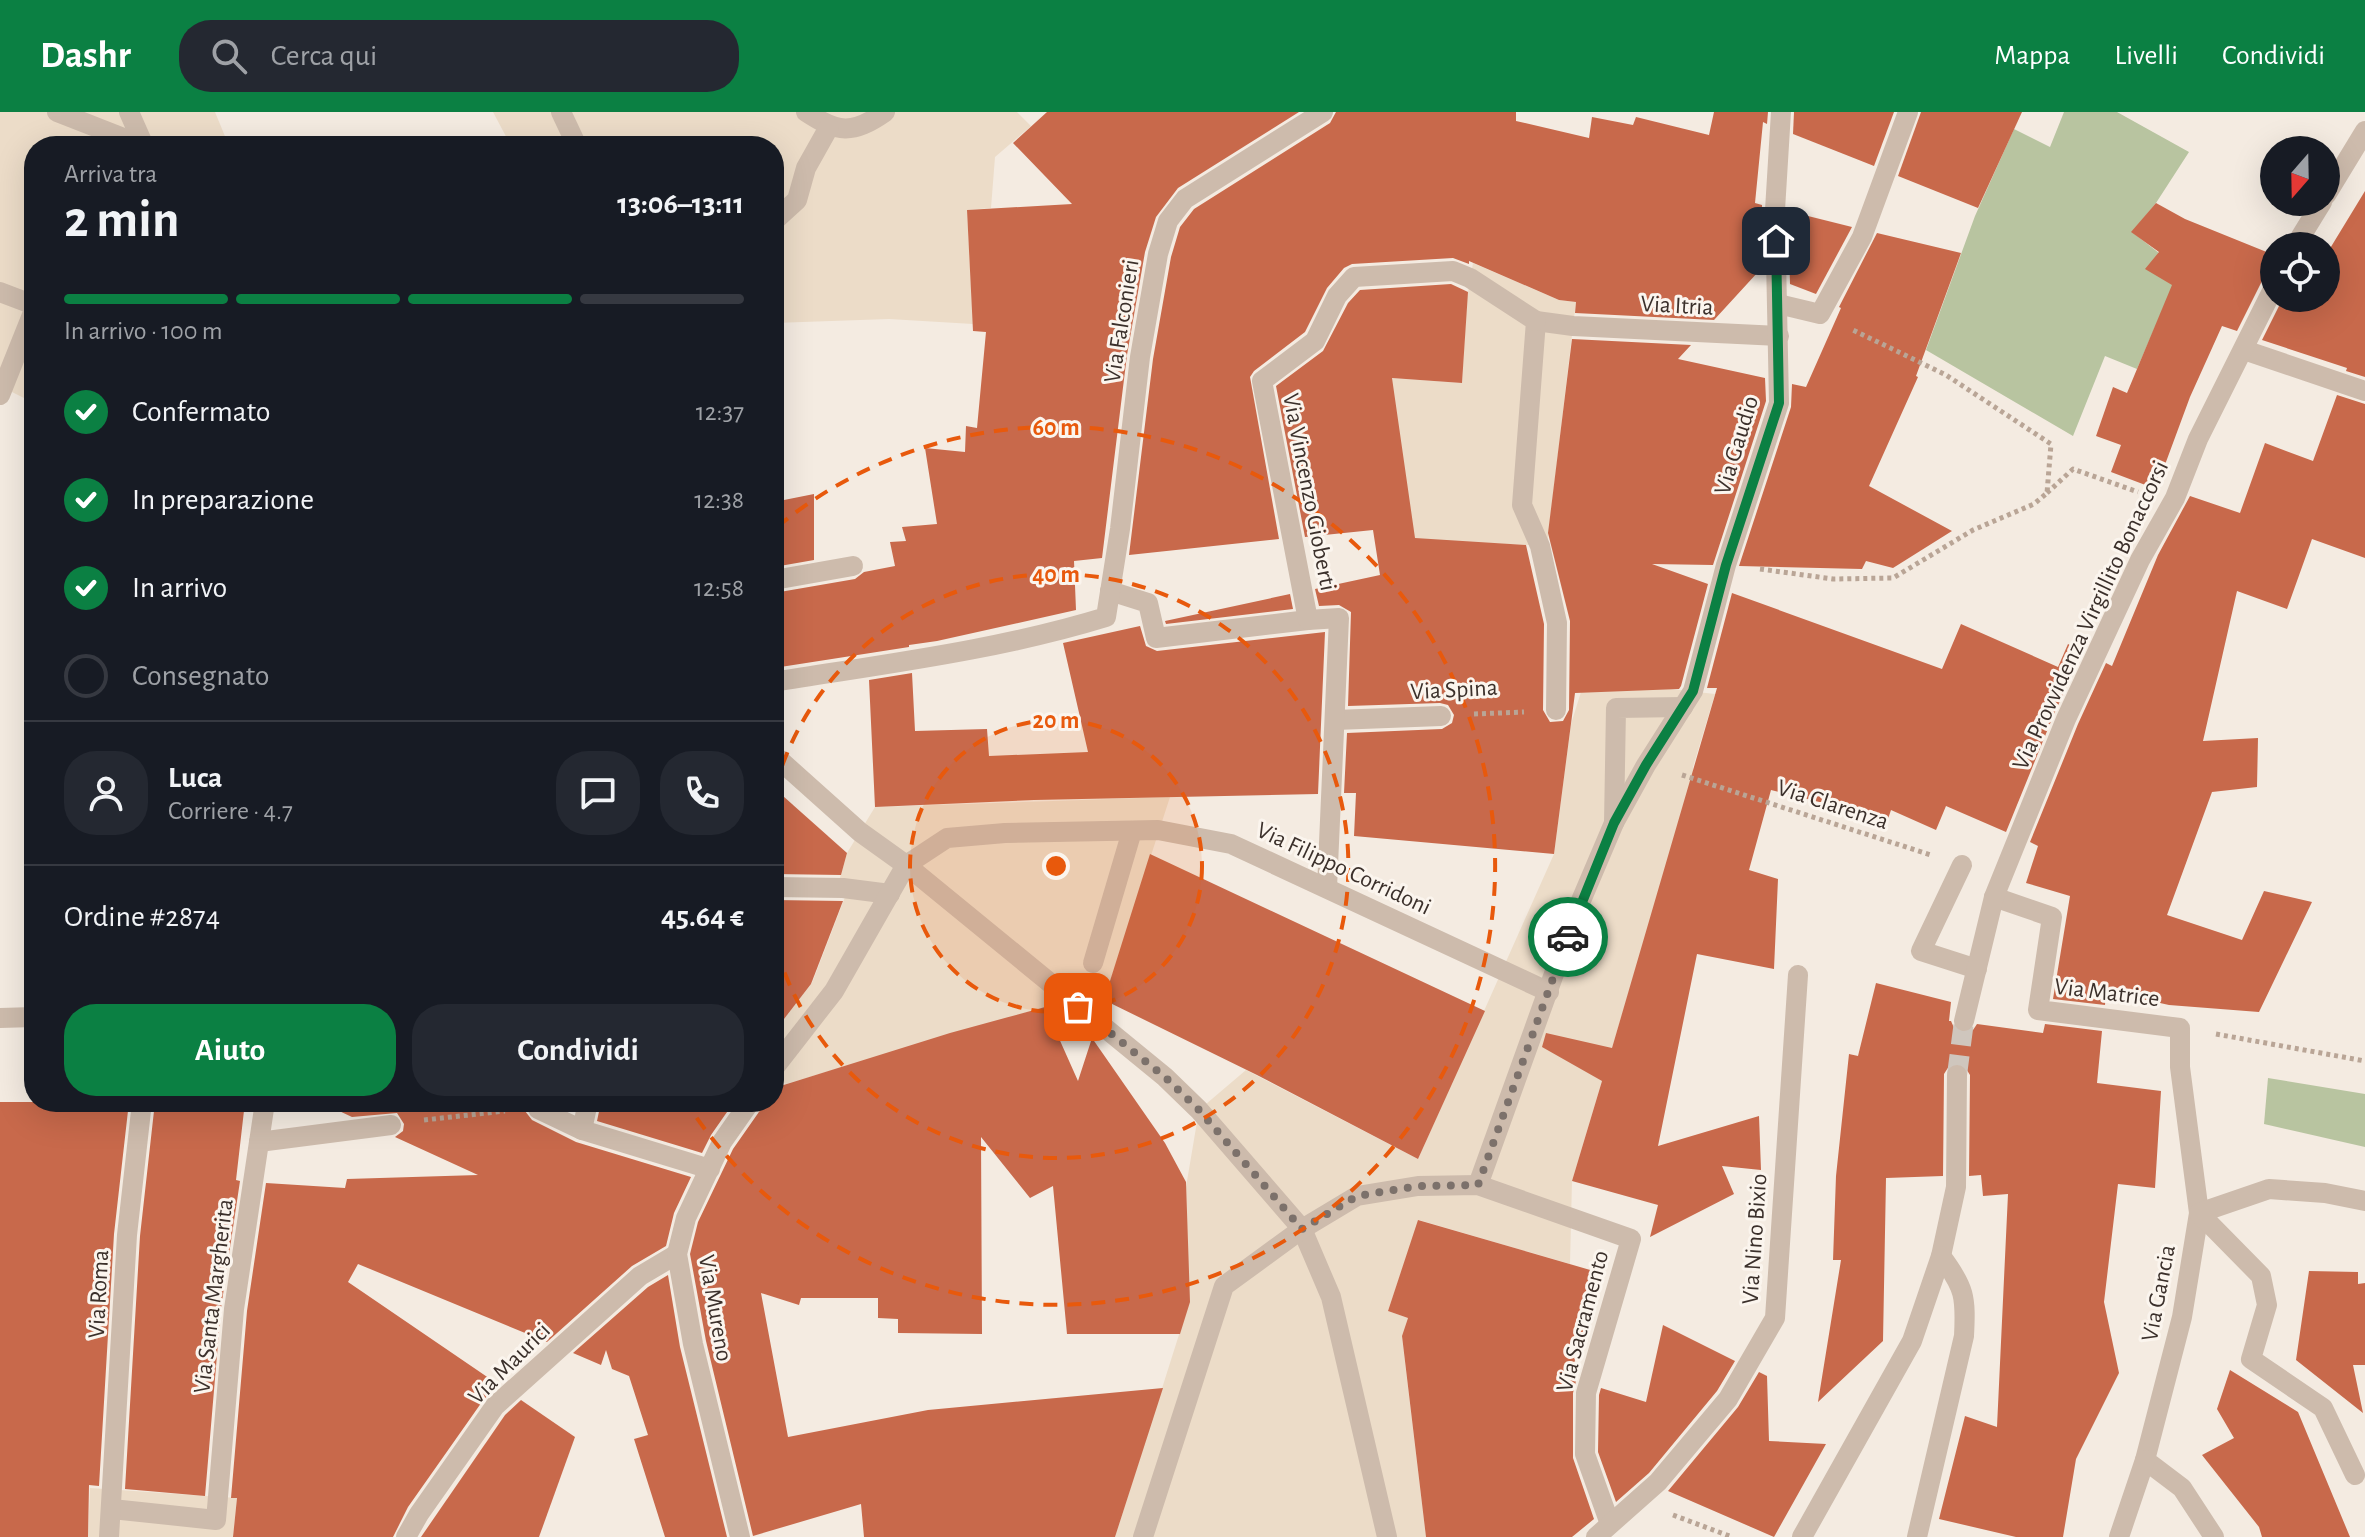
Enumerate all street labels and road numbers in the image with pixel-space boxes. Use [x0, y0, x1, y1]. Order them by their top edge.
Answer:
street label: Via Falconieri [1100, 258, 1144, 385]
street label: Via Itria [1640, 292, 1714, 320]
street label: Via Vincenzo Gioberti [1278, 391, 1340, 593]
street label: Via Gaudio [1711, 393, 1763, 498]
street label: Via Provvidenza Virgillito Bonaccorsi [2009, 457, 2173, 774]
street label: Via Spina [1410, 676, 1498, 704]
street label: Via Clarenza [1774, 776, 1891, 834]
street label: Via Filippo Corridoni [1253, 818, 1435, 920]
street label: Via Matrice [2053, 975, 2161, 1011]
street label: Via Nino Bixio [1738, 1173, 1772, 1305]
street label: Via Santa Margherita [190, 1197, 238, 1395]
street label: Via Gancia [2138, 1243, 2180, 1344]
street label: Via Sacramento [1553, 1248, 1613, 1395]
street label: Via Roma [85, 1249, 113, 1339]
street label: Via Mureno [694, 1253, 736, 1363]
street label: Via Maurici [464, 1318, 555, 1409]

